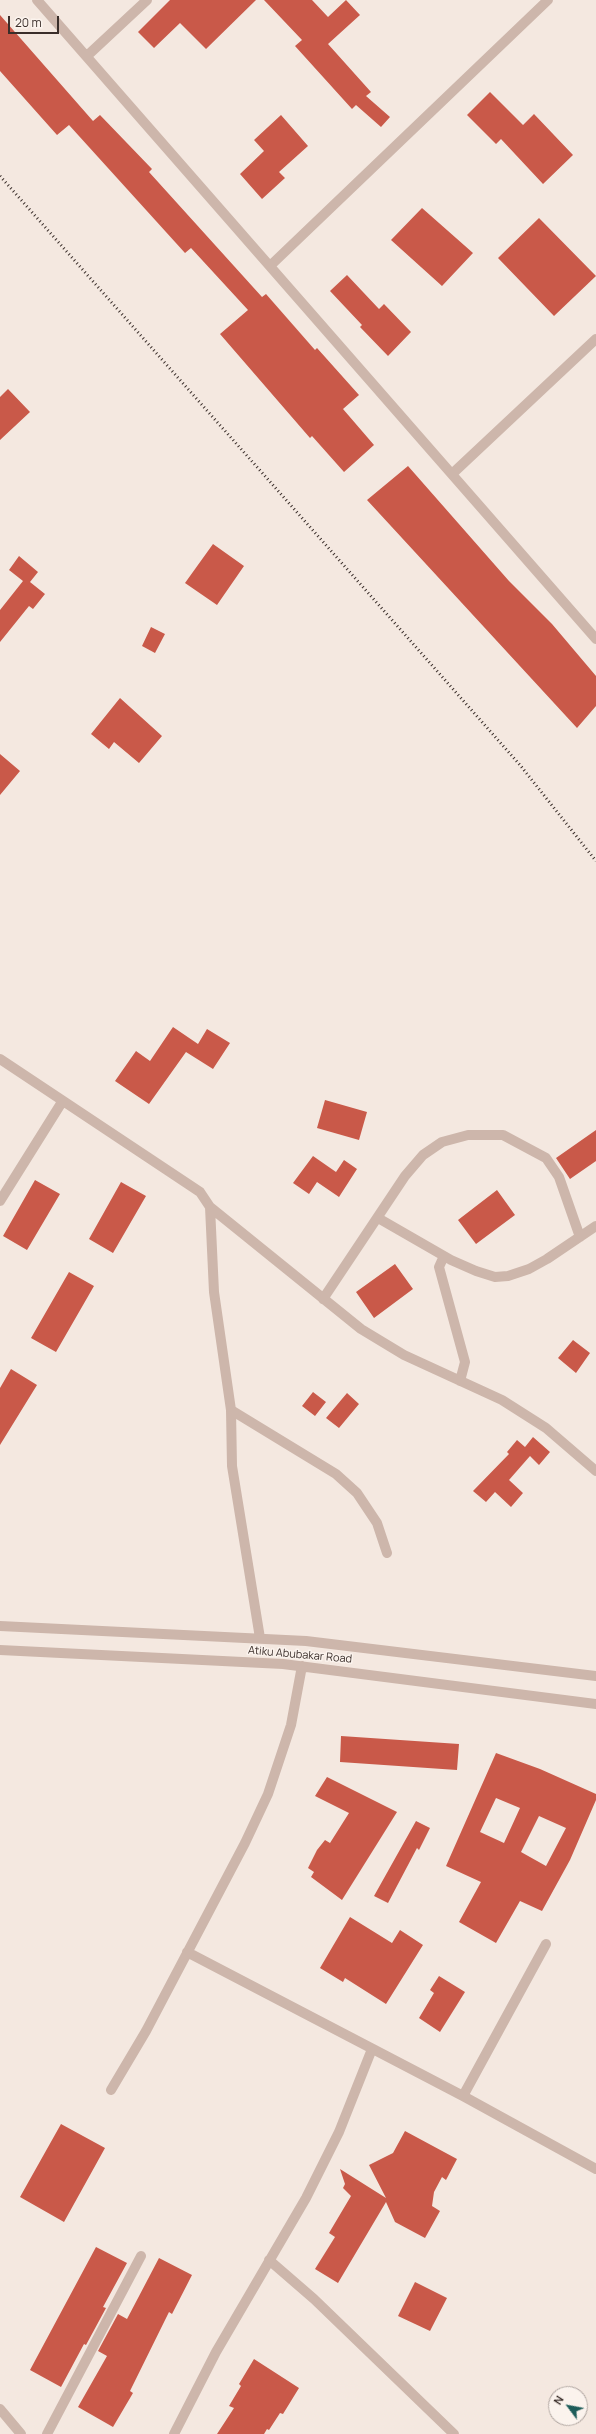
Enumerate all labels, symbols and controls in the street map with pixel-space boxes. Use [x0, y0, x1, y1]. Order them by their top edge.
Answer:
scale bar [10, 8, 61, 34]
text: 20 m [15, 14, 42, 31]
street label: Atiku Abubakar Road [247, 1644, 353, 1666]
north arrow [548, 2386, 588, 2426]
text: N [550, 2393, 567, 2407]

